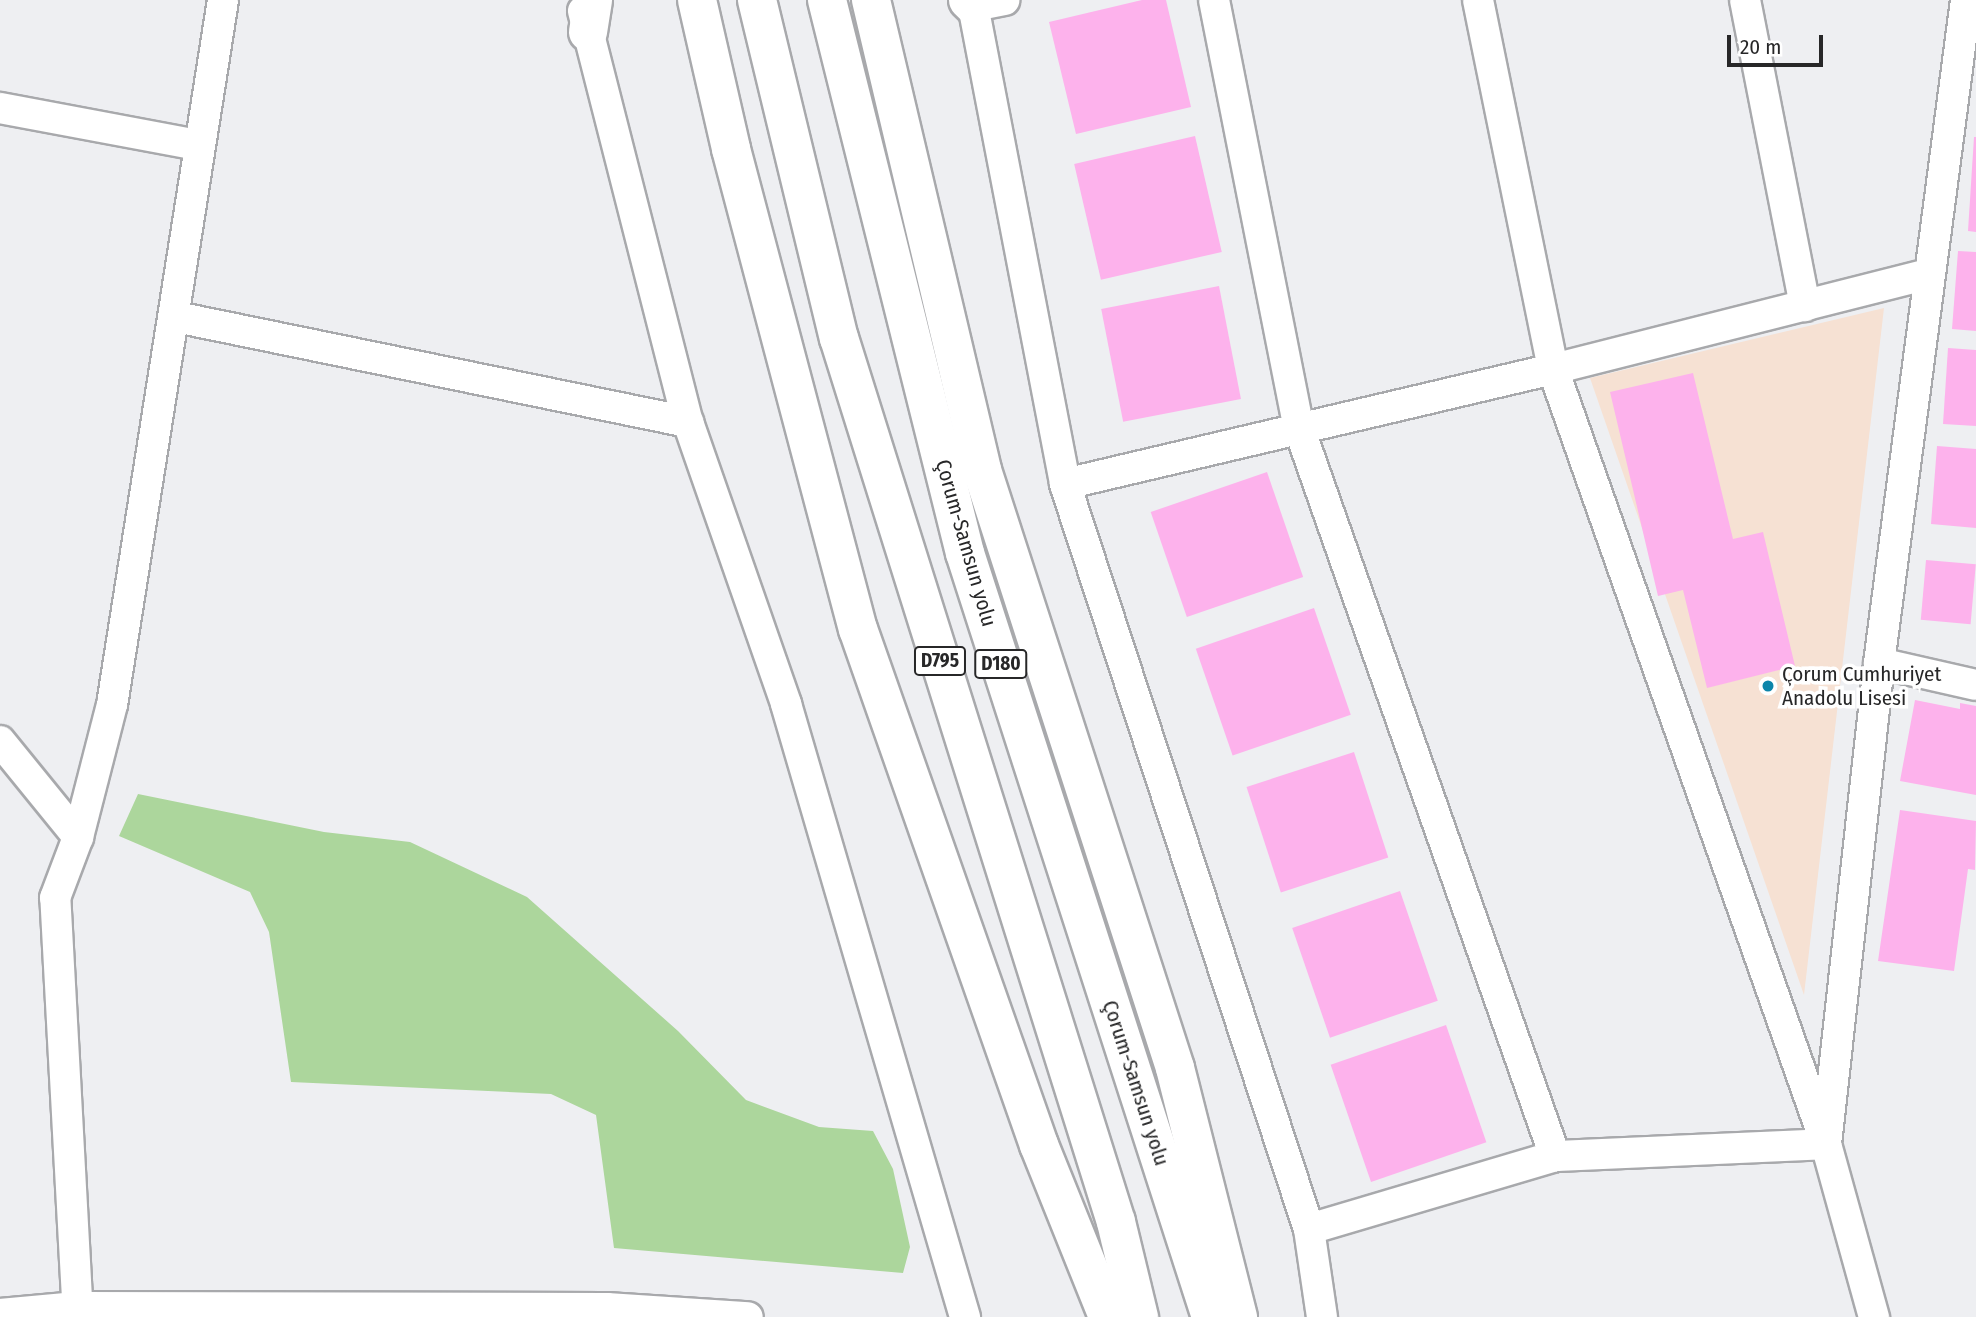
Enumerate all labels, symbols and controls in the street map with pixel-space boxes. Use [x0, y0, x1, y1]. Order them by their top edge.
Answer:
scale bar [1731, 21, 1827, 65]
text: 20 m [1740, 34, 1781, 60]
street label: Çorum-Samsun yolu [930, 457, 1002, 629]
road number: D795 [914, 646, 966, 676]
road number: D180 [973, 649, 1029, 680]
place label: Çorum Cumhuriyet Anadolu Lisesi [1782, 661, 1941, 711]
marker: Çorum Cumhuriyet Anadolu Lisesi [1760, 678, 1776, 694]
street label: Çorum-Samsun yolu [1097, 997, 1175, 1169]

